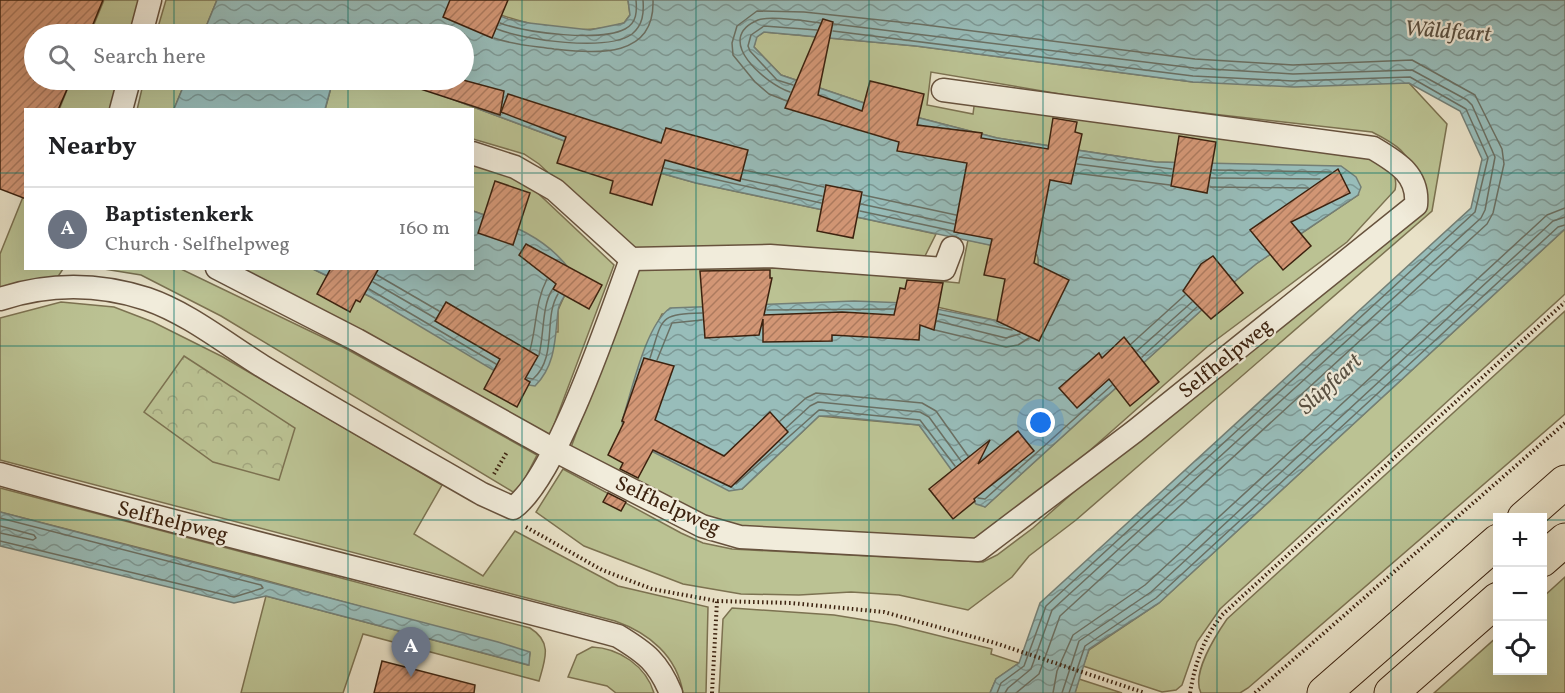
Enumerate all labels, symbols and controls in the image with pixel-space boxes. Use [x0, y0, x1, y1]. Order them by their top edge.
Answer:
water label: Wâldfeart [1404, 14, 1493, 51]
search box [24, 24, 474, 90]
icon: search [45, 41, 78, 74]
text: Search here [93, 42, 206, 73]
text: Nearby [48, 129, 137, 165]
text: Baptistenkerk [105, 200, 254, 231]
text: A [60, 215, 75, 243]
text: 160 m [398, 215, 450, 243]
text: Church · Selfhelpweg [105, 231, 290, 259]
street label: Selfhelpweg [1173, 312, 1279, 406]
water label: Slûpfeart [1292, 347, 1370, 423]
your location [1026, 408, 1055, 437]
street label: Selfhelpweg [610, 469, 725, 543]
street label: Selfhelpweg [114, 495, 231, 550]
map controls [1493, 513, 1547, 675]
button: + [1493, 513, 1547, 567]
button: − [1493, 567, 1547, 621]
button: locate [1493, 621, 1547, 675]
pin: A [392, 628, 430, 677]

